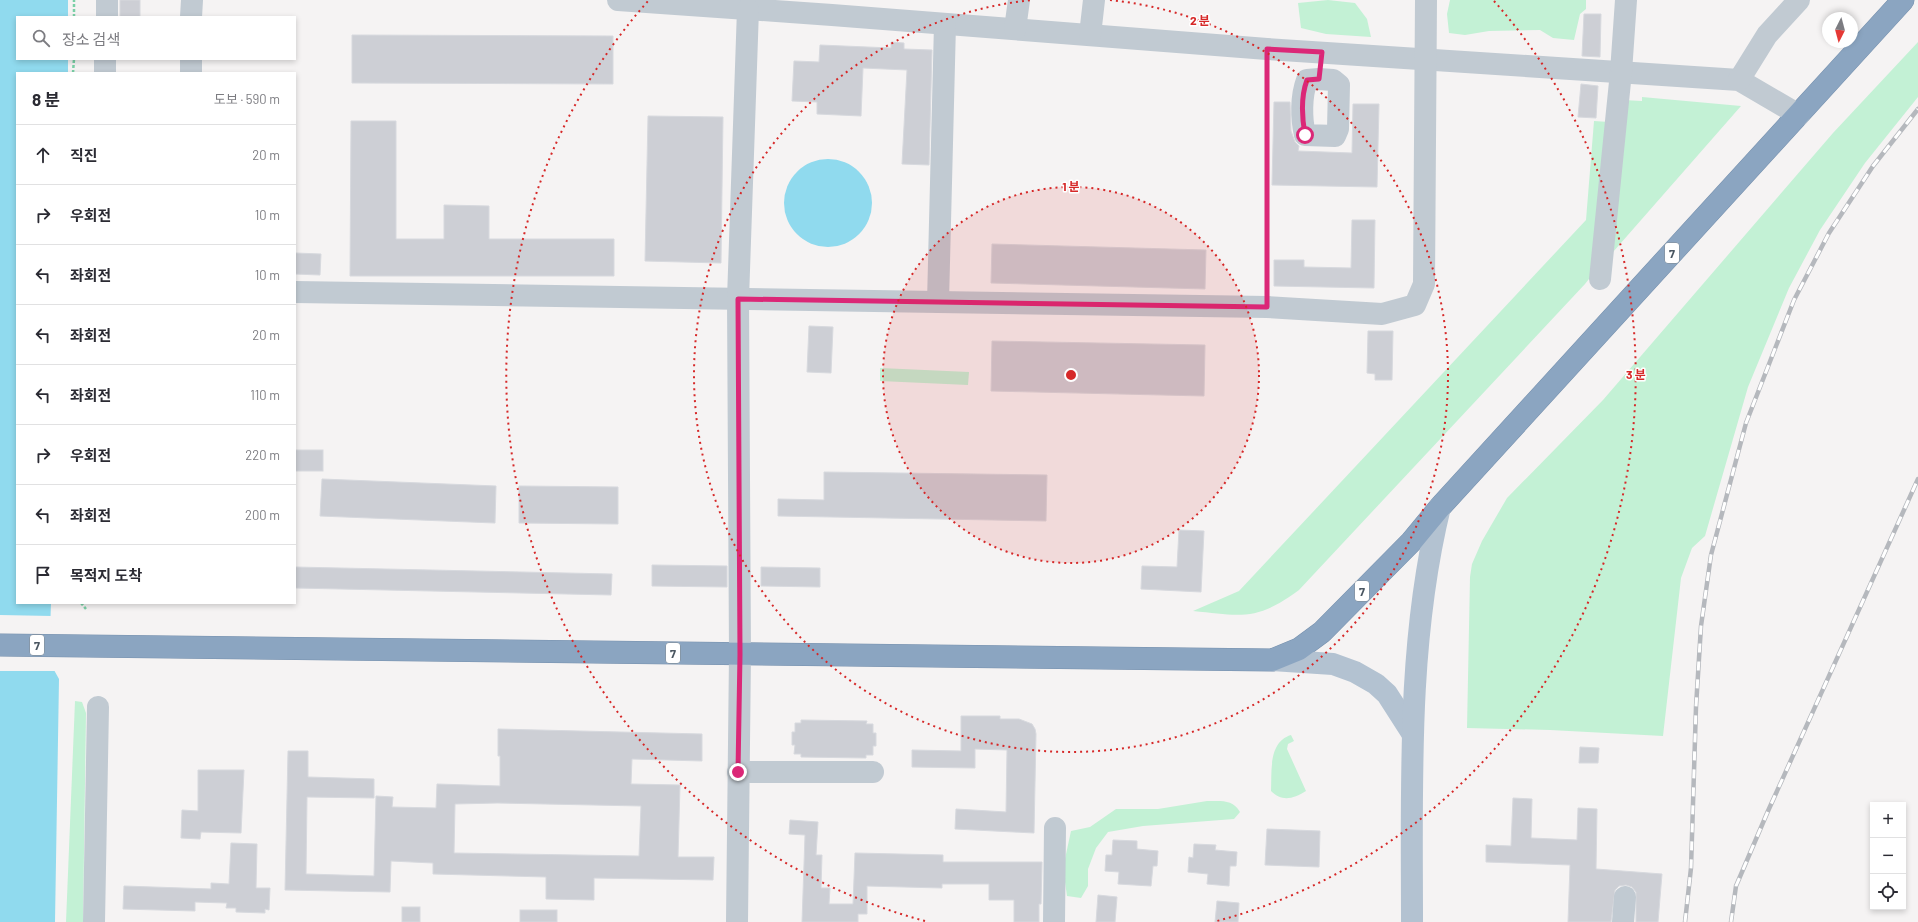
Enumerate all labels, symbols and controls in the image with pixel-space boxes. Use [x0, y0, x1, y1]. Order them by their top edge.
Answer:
north arrow [1822, 12, 1858, 48]
text: 2 분 [1190, 13, 1210, 27]
search box [16, 16, 296, 60]
icon: search [30, 27, 52, 49]
text: 장소 검색 [62, 30, 120, 48]
text: 8 분 [32, 89, 60, 109]
text: 도보 · 590 m [214, 91, 280, 107]
route start [1296, 126, 1314, 144]
icon: ahead [32, 144, 54, 166]
text: 직진 [70, 146, 98, 164]
text: 20 m [252, 147, 280, 163]
text: 1 분 [1062, 179, 1080, 193]
icon: right [32, 204, 54, 226]
text: 우회전 [70, 206, 111, 224]
text: 10 m [255, 207, 280, 223]
road number: 7 [1665, 243, 1679, 263]
icon: left [32, 264, 54, 286]
text: 좌회전 [70, 266, 111, 284]
text: 10 m [255, 267, 280, 283]
icon: left [32, 324, 54, 346]
text: 좌회전 [70, 326, 111, 344]
text: 20 m [252, 327, 280, 343]
text: 3 분 [1626, 367, 1646, 381]
centre of rings [1064, 368, 1078, 382]
icon: left [32, 384, 54, 406]
text: 좌회전 [70, 386, 111, 404]
text: 110 m [250, 387, 280, 403]
icon: right [32, 444, 54, 466]
text: 우회전 [70, 446, 111, 464]
text: 220 m [245, 447, 280, 463]
icon: left [32, 504, 54, 526]
text: 좌회전 [70, 506, 111, 524]
text: 200 m [245, 507, 280, 523]
icon: arrive [32, 564, 54, 586]
text: 목적지 도착 [70, 566, 142, 584]
road number: 7 [1355, 581, 1369, 601]
road number: 7 [30, 635, 44, 655]
road number: 7 [666, 643, 680, 663]
route end [729, 763, 747, 781]
map controls [1870, 802, 1906, 910]
button: + [1870, 802, 1906, 838]
button: − [1870, 838, 1906, 874]
button: locate [1870, 874, 1906, 910]

